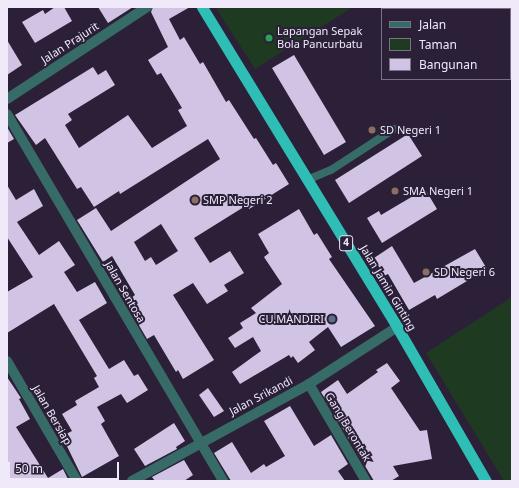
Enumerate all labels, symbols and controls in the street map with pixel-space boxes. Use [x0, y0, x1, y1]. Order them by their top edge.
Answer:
legend [381, 8, 511, 80]
text: Jalan [419, 16, 446, 33]
street label: Jalan Prajurit [39, 19, 101, 67]
place label: Lapangan Sepak Bola Pancurbatu [277, 25, 363, 51]
marker: Lapangan Sepak Bola Pancurbatu [264, 33, 274, 43]
text: Taman [419, 36, 457, 53]
text: Bangunan [419, 56, 477, 73]
place label: SD Negeri 1 [380, 123, 441, 137]
marker: SD Negeri 1 [367, 125, 377, 135]
place label: SMA Negeri 1 [403, 184, 473, 198]
marker: SMA Negeri 1 [390, 186, 400, 196]
place label: SMP Negeri 2 [203, 193, 273, 207]
marker: SMP Negeri 2 [190, 195, 200, 205]
road number: 4 [339, 235, 353, 251]
street label: Jalan Jamin Ginting [357, 243, 419, 333]
street label: Jalan Sentosa [102, 259, 148, 325]
place label: SD Negeri 6 [434, 265, 495, 279]
marker: SD Negeri 6 [421, 267, 431, 277]
place label: CU.MANDIRI [259, 312, 324, 326]
marker: CU.MANDIRI [327, 314, 337, 324]
street label: Jalan Srikandi [227, 374, 295, 418]
street label: Jalan Bersiap [30, 383, 74, 447]
street label: Gang Berontak [322, 390, 374, 464]
scale bar [10, 454, 121, 480]
text: 50 m [15, 460, 43, 477]

